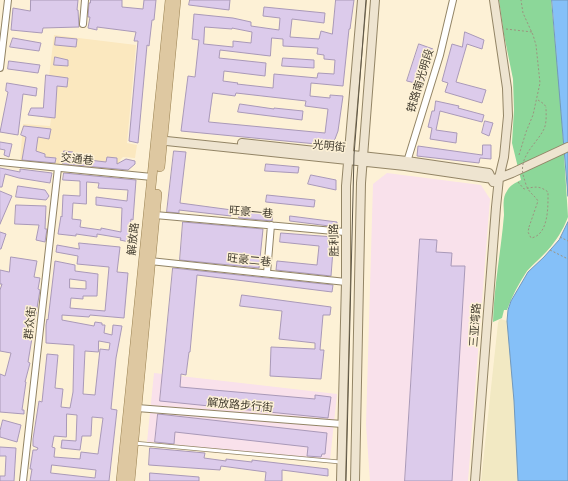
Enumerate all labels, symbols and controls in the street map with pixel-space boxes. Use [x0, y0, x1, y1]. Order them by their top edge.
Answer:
street label: 铁路南光明段 [405, 48, 437, 114]
street label: 光明街 [312, 139, 346, 155]
street label: 交通巷 [60, 152, 94, 168]
street label: 旺豪一巷 [229, 205, 273, 221]
street label: 解放路 [126, 222, 142, 256]
street label: 胜利路 [328, 223, 342, 257]
street label: 旺豪二巷 [226, 252, 272, 270]
street label: 三亚湾路 [468, 303, 484, 347]
street label: 群众街 [23, 306, 39, 340]
street label: 解放路步行街 [207, 397, 273, 415]

